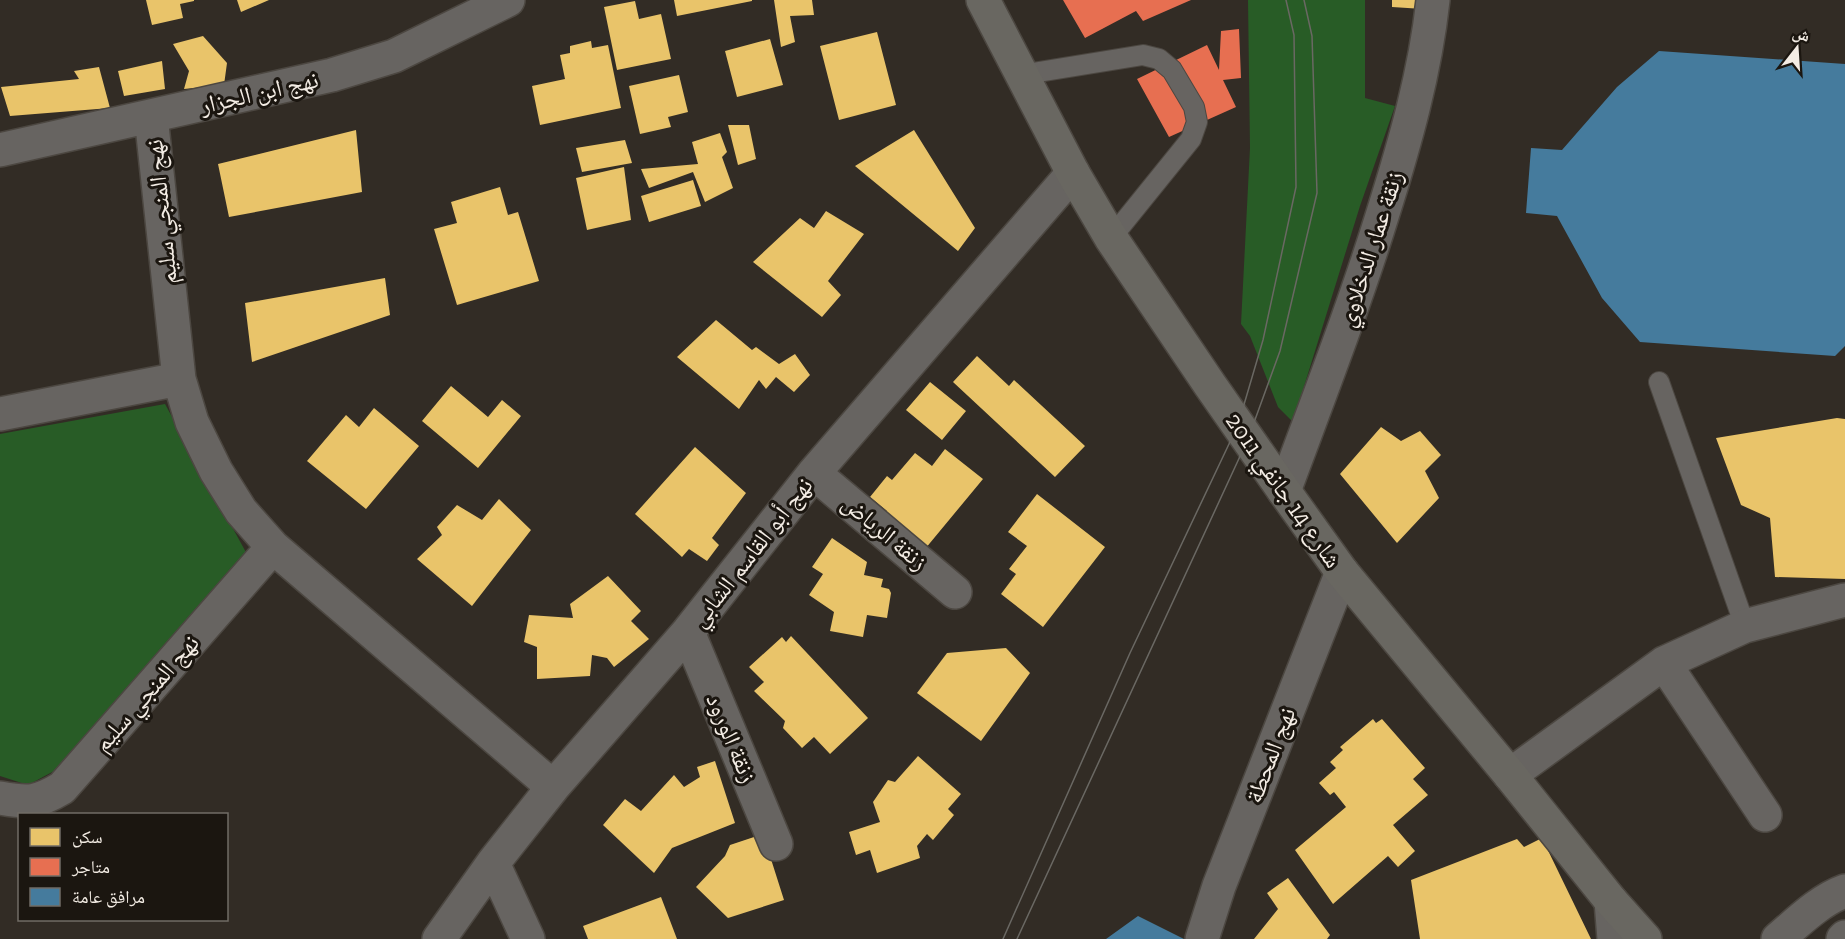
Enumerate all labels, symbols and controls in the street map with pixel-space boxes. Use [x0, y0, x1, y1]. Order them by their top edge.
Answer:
north arrow [1767, 18, 1827, 78]
text: ش [1790, 23, 1812, 46]
street label: نهج ابن الجزار [196, 64, 321, 121]
street label: نهج المنجي سليم [139, 137, 188, 286]
street label: زنقة عمار الدخلاوي [1331, 167, 1414, 332]
street label: شارع 14 جانفي 2011 [1216, 407, 1348, 576]
street label: نهج أبو القاسم الشابي [684, 471, 823, 636]
street label: زنقة الرياض [836, 488, 934, 576]
street label: نهج المنجي سليم [87, 628, 209, 761]
street label: زنقة الورود [700, 689, 764, 787]
street label: نهج المحطة [1239, 703, 1302, 807]
legend [18, 813, 228, 921]
text: سكن [72, 826, 103, 848]
text: متاجر [71, 856, 110, 878]
text: مرافق عامة [72, 886, 145, 908]

